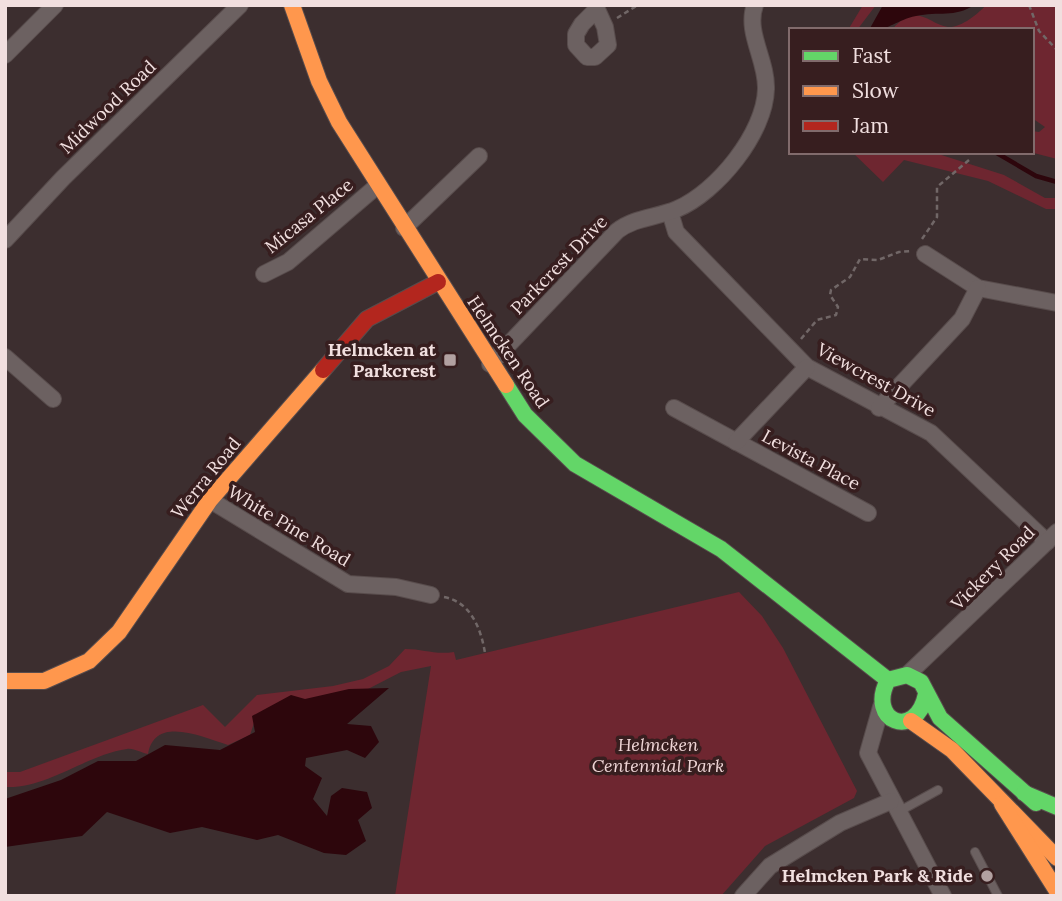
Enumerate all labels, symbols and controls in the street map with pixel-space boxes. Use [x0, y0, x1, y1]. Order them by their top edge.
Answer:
legend [789, 28, 1034, 154]
text: Fast [852, 42, 892, 69]
street label: Midwood Road [55, 55, 161, 158]
text: Slow [852, 77, 899, 104]
text: Jam [851, 112, 889, 139]
street label: Micasa Place [260, 173, 358, 258]
street label: Parkcrest Drive [505, 210, 612, 319]
street label: Helmcken Road [462, 291, 555, 413]
street label: Viewcrest Drive [812, 337, 940, 422]
place label: Helmcken at Parkcrest [328, 338, 437, 382]
marker: Helmcken at Parkcrest [442, 352, 458, 368]
street label: Levista Place [758, 424, 864, 495]
street label: Werra Road [166, 432, 246, 523]
street label: White Pine Road [224, 480, 355, 571]
street label: Vickery Road [945, 521, 1040, 615]
park label: Helmcken Centennial Park [592, 733, 724, 777]
place label: Helmcken Park & Ride [782, 864, 973, 887]
marker: Helmcken Park & Ride [979, 868, 995, 884]

